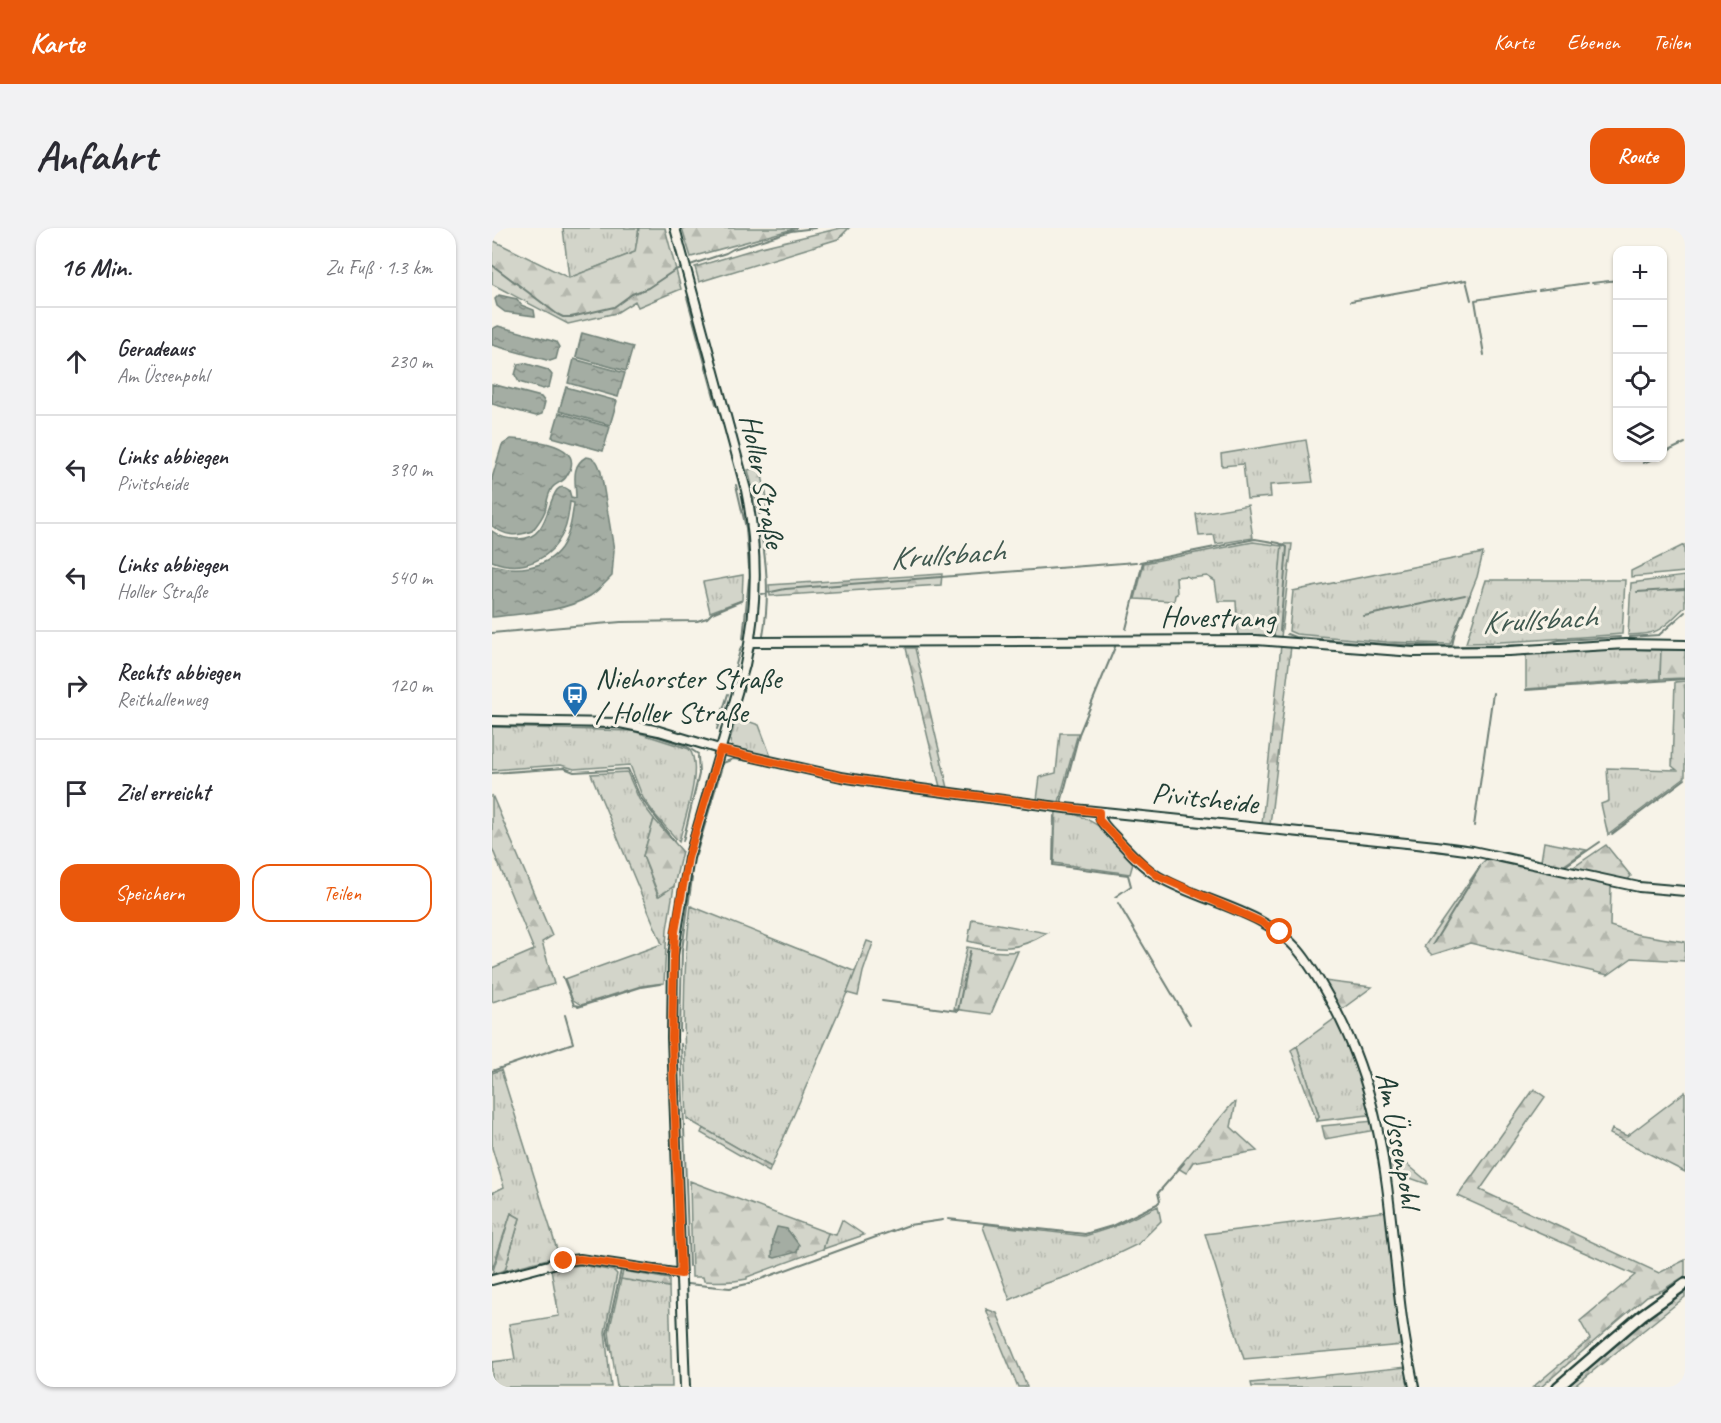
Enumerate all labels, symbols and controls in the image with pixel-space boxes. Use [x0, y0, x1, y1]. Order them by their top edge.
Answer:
text: Karte [30, 25, 84, 60]
text: Karte [1494, 29, 1534, 55]
text: Ebenen [1567, 29, 1620, 55]
text: Teilen [1653, 29, 1691, 55]
button: Route [1590, 128, 1685, 184]
text: Anfahrt [36, 130, 156, 183]
map controls [1613, 246, 1667, 462]
button: + [1613, 246, 1667, 300]
text: 16 Min. [60, 251, 132, 284]
text: Zu Fuß · 1.3 km [325, 255, 432, 280]
button: − [1613, 300, 1667, 354]
text: Geradeaus [117, 335, 194, 363]
icon: ahead [60, 345, 93, 378]
text: 230 m [389, 349, 432, 374]
button: locate [1613, 354, 1667, 408]
text: Am Üssenpohl [117, 363, 209, 388]
button: layers [1613, 408, 1667, 462]
street label: Holler Straße [731, 411, 795, 553]
text: Links abbiegen [117, 443, 228, 471]
icon: left [60, 453, 93, 486]
text: 390 m [389, 457, 432, 482]
text: Pivitsheide [117, 471, 188, 496]
water label: Krullsbach [888, 530, 1008, 579]
text: Links abbiegen [117, 551, 228, 579]
icon: left [60, 561, 93, 594]
text: 540 m [389, 565, 432, 590]
text: Holler Straße [117, 579, 207, 604]
water label: Krullsbach [1481, 596, 1599, 643]
street label: Hovestrang [1160, 597, 1278, 637]
text: Rechts abbiegen [117, 659, 240, 687]
place label: Niehorster Straße / Holler Straße [595, 659, 783, 731]
icon: right [60, 669, 93, 702]
text: 120 m [389, 673, 432, 698]
bus stop icon: Niehorster Straße / Holler Straße [560, 680, 590, 718]
text: Reithallenweg [117, 687, 208, 712]
street label: Pivitsheide [1150, 774, 1262, 823]
icon: arrive [60, 777, 93, 810]
text: Ziel erreicht [117, 779, 210, 807]
button: Speichern [60, 864, 240, 922]
button: Teilen [252, 864, 432, 922]
route start [1266, 918, 1292, 944]
street label: Am Üssenpohl [1367, 1069, 1432, 1216]
route end [550, 1247, 576, 1273]

